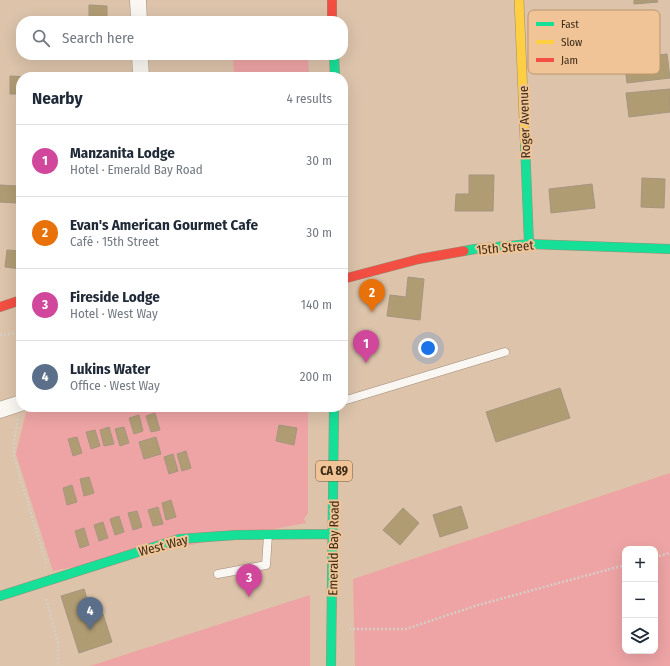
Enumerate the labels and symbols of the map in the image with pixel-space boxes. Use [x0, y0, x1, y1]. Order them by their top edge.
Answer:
legend [528, 10, 660, 74]
text: Fast [561, 18, 579, 31]
text: Slow [561, 36, 582, 49]
text: Jam [561, 54, 578, 67]
street label: Roger Avenue [516, 85, 533, 159]
street label: 15th Street [476, 237, 535, 257]
pin: 2 [359, 279, 385, 312]
pin: 1 [353, 330, 379, 363]
your location [418, 338, 438, 358]
road number: CA 89 [316, 461, 352, 481]
street label: Emerald Bay Road [325, 500, 342, 596]
street label: West Way [137, 532, 190, 559]
pin: 3 [236, 564, 262, 597]
pin: 4 [77, 597, 103, 630]

